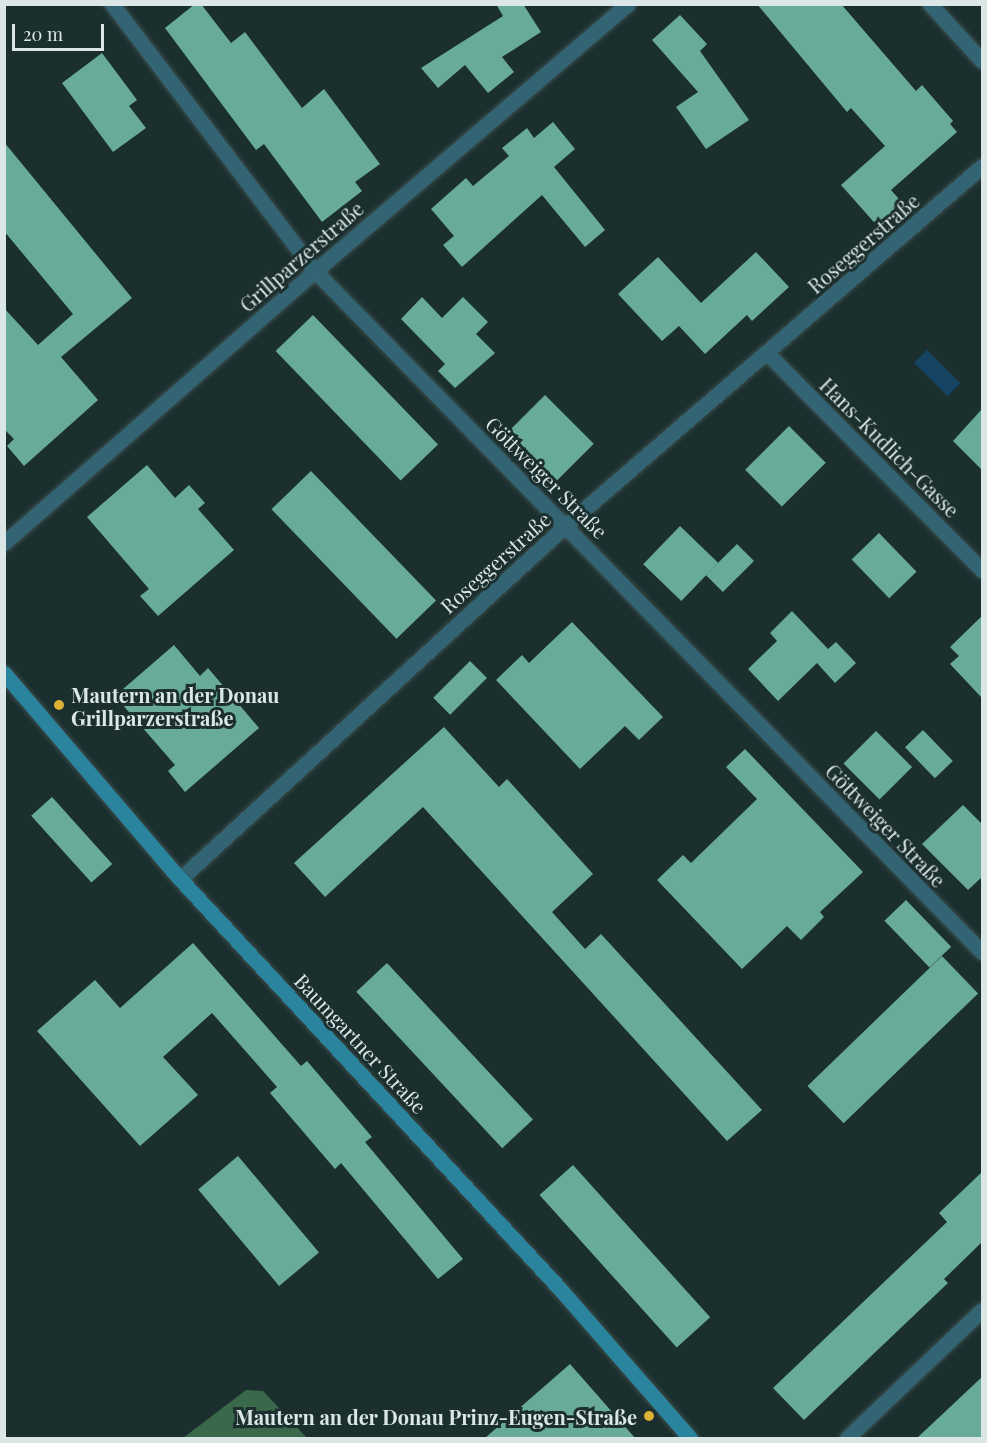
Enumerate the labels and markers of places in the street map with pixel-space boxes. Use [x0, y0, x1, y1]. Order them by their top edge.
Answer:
place label: Mautern an der Donau Grillparzerstraße [71, 682, 280, 729]
marker: Mautern an der Donau Grillparzerstraße [52, 698, 66, 712]
place label: Mautern an der Donau Prinz-Eugen-Straße [235, 1404, 637, 1428]
marker: Mautern an der Donau Prinz-Eugen-Straße [642, 1409, 656, 1423]

